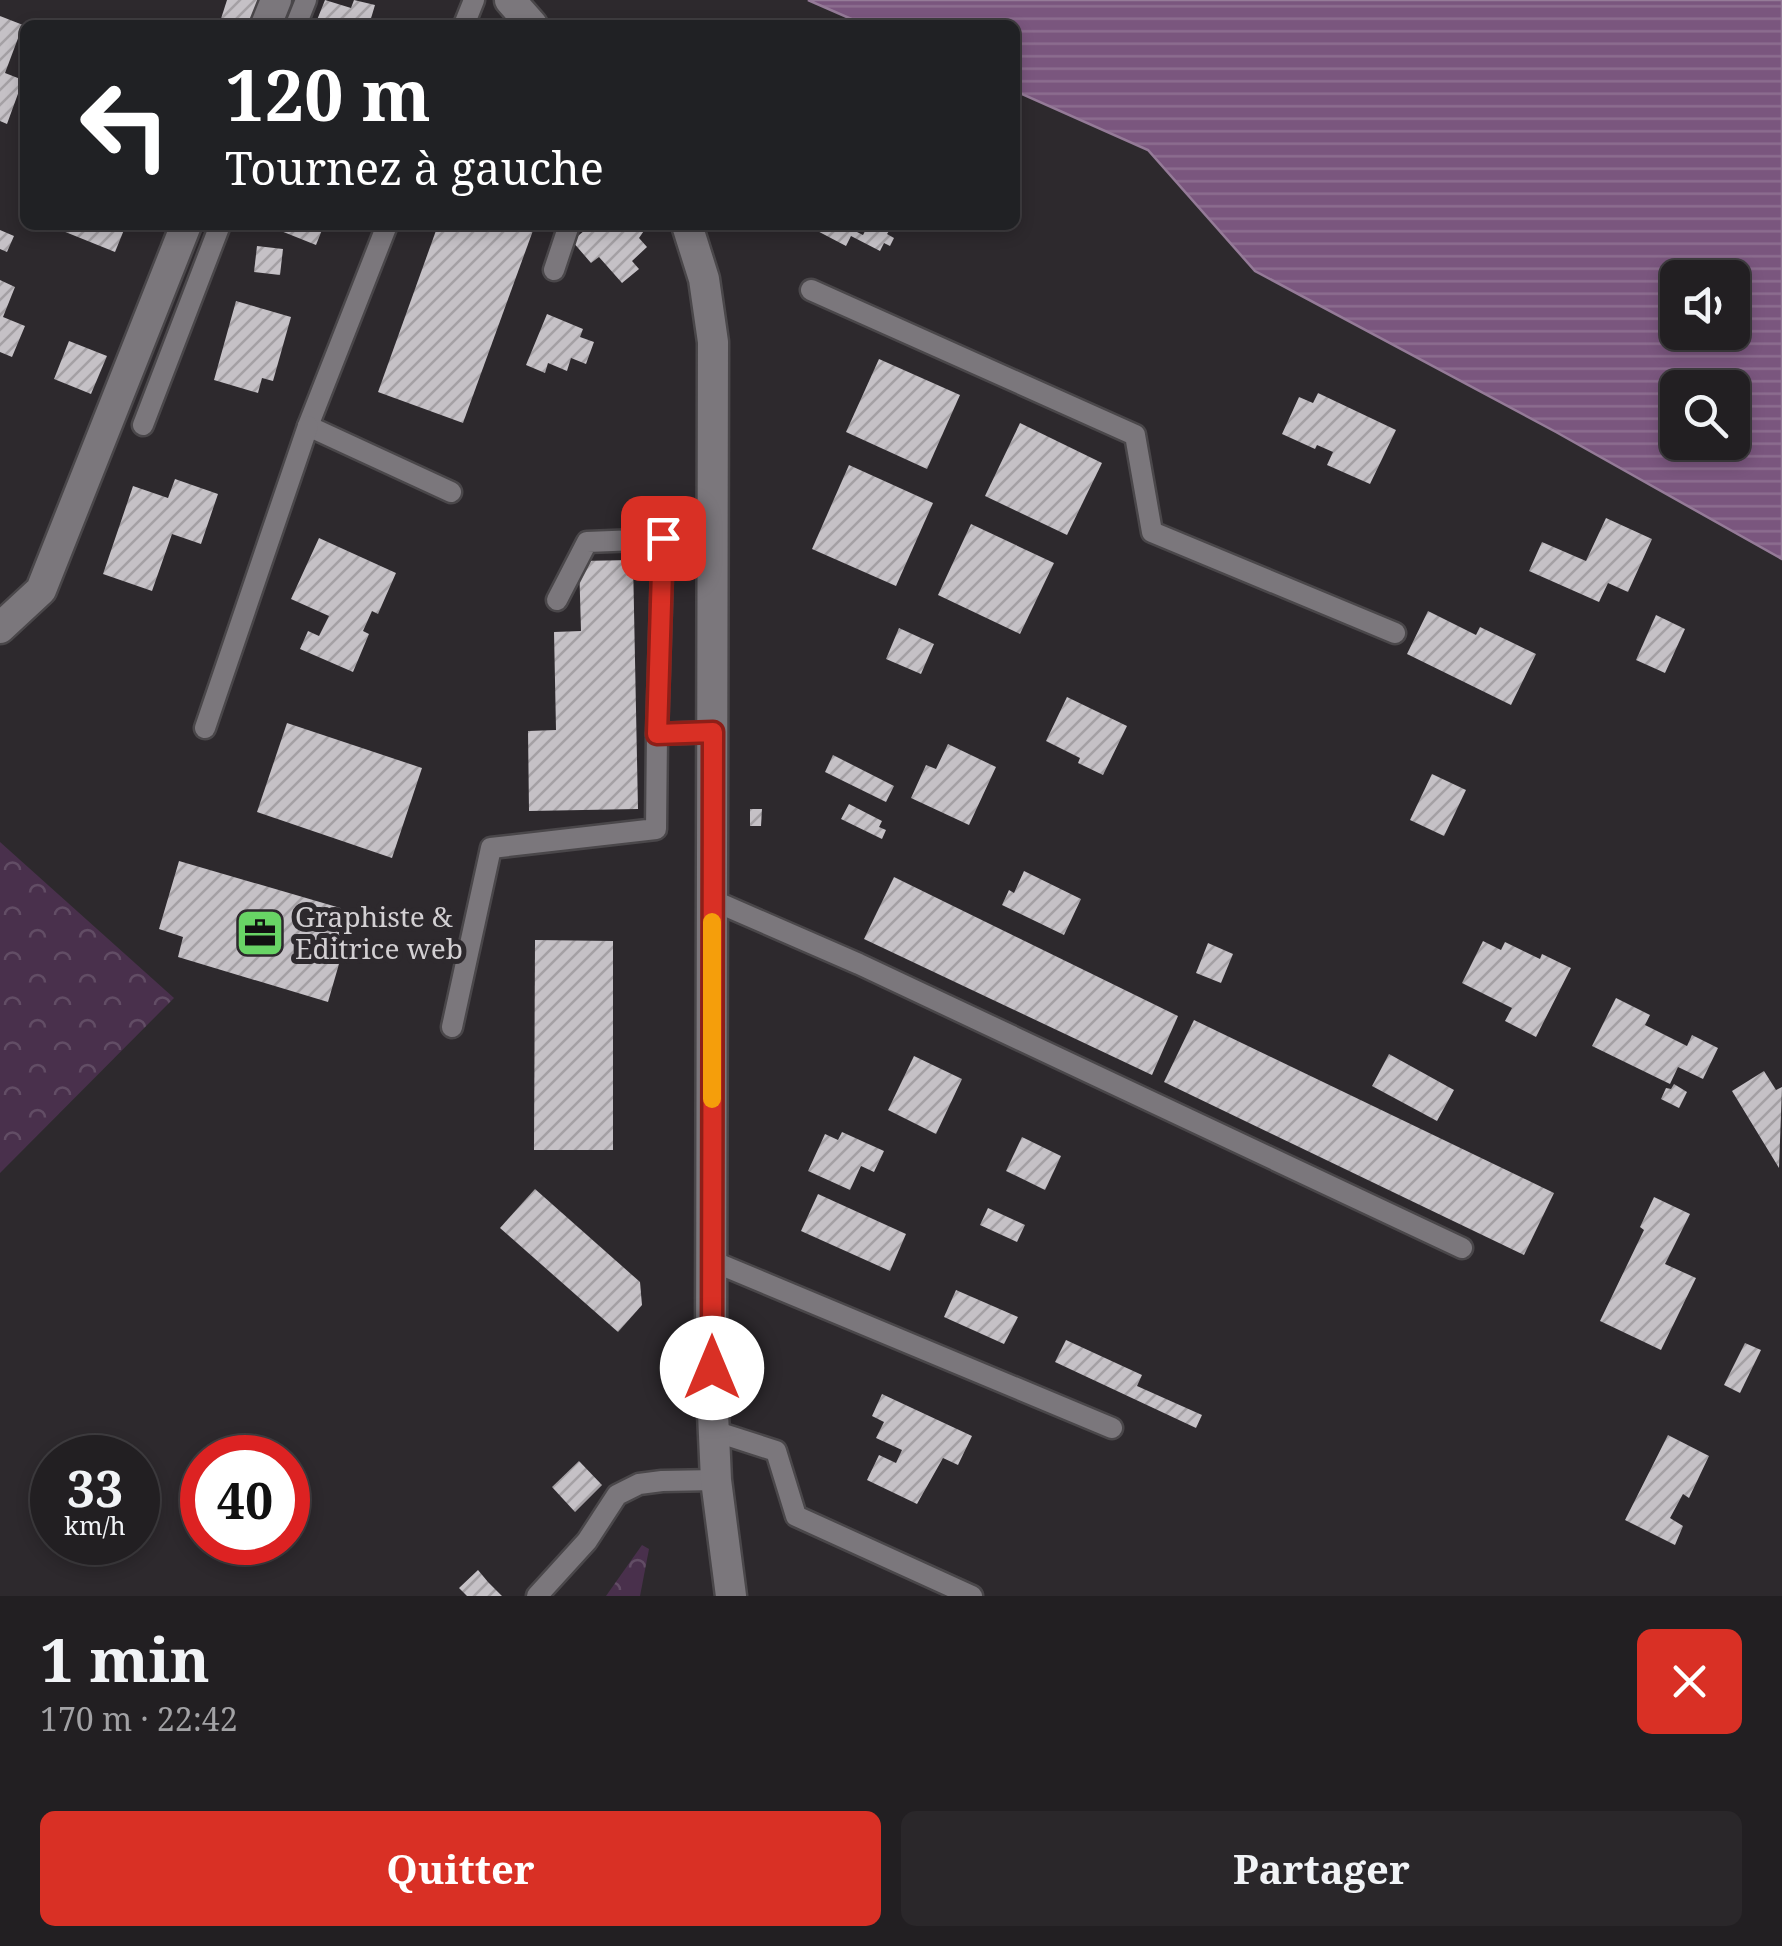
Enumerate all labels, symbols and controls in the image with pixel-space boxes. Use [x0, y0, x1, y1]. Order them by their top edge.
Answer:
text: 120 m [225, 46, 431, 142]
icon: left [60, 60, 190, 190]
text: Tournez à gauche [225, 137, 604, 198]
map controls [1660, 260, 1750, 460]
button: sound [1660, 260, 1750, 350]
button: search [1660, 370, 1750, 460]
pin [621, 496, 706, 581]
icon: arrive [636, 511, 691, 566]
place label: Graphiste & Editrice web [295, 897, 463, 967]
office icon: Graphiste & Editrice web [234, 907, 286, 959]
position arrow [660, 1316, 764, 1420]
speed limit sign: 40 [180, 1435, 310, 1565]
text: 33 [67, 1454, 123, 1522]
text: km/h [64, 1508, 126, 1542]
text: 1 min [40, 1618, 210, 1700]
button: close [1637, 1629, 1742, 1734]
text: 170 m · 22:42 [40, 1697, 238, 1740]
button: Quitter [40, 1811, 881, 1926]
button: Partager [901, 1811, 1742, 1926]

